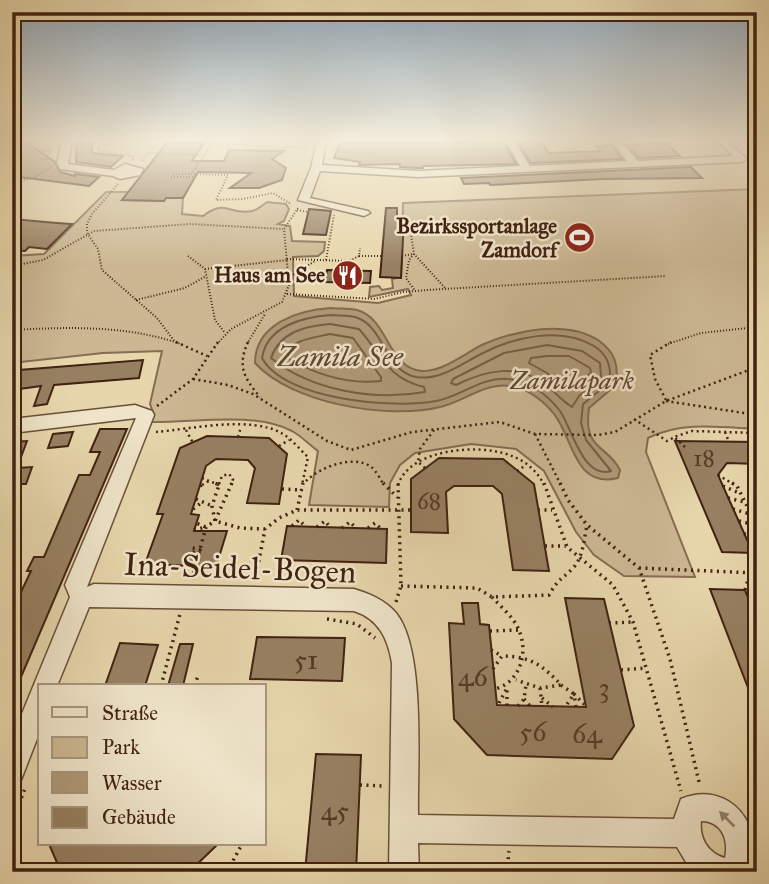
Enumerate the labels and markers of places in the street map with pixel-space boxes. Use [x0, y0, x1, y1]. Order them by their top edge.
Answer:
place label: Bezirkssportanlage Zamdorf [396, 213, 561, 263]
sports icon: Bezirkssportanlage Zamdorf [563, 221, 597, 255]
restaurant icon: Haus am See [331, 258, 365, 292]
place label: Haus am See [214, 262, 325, 288]

